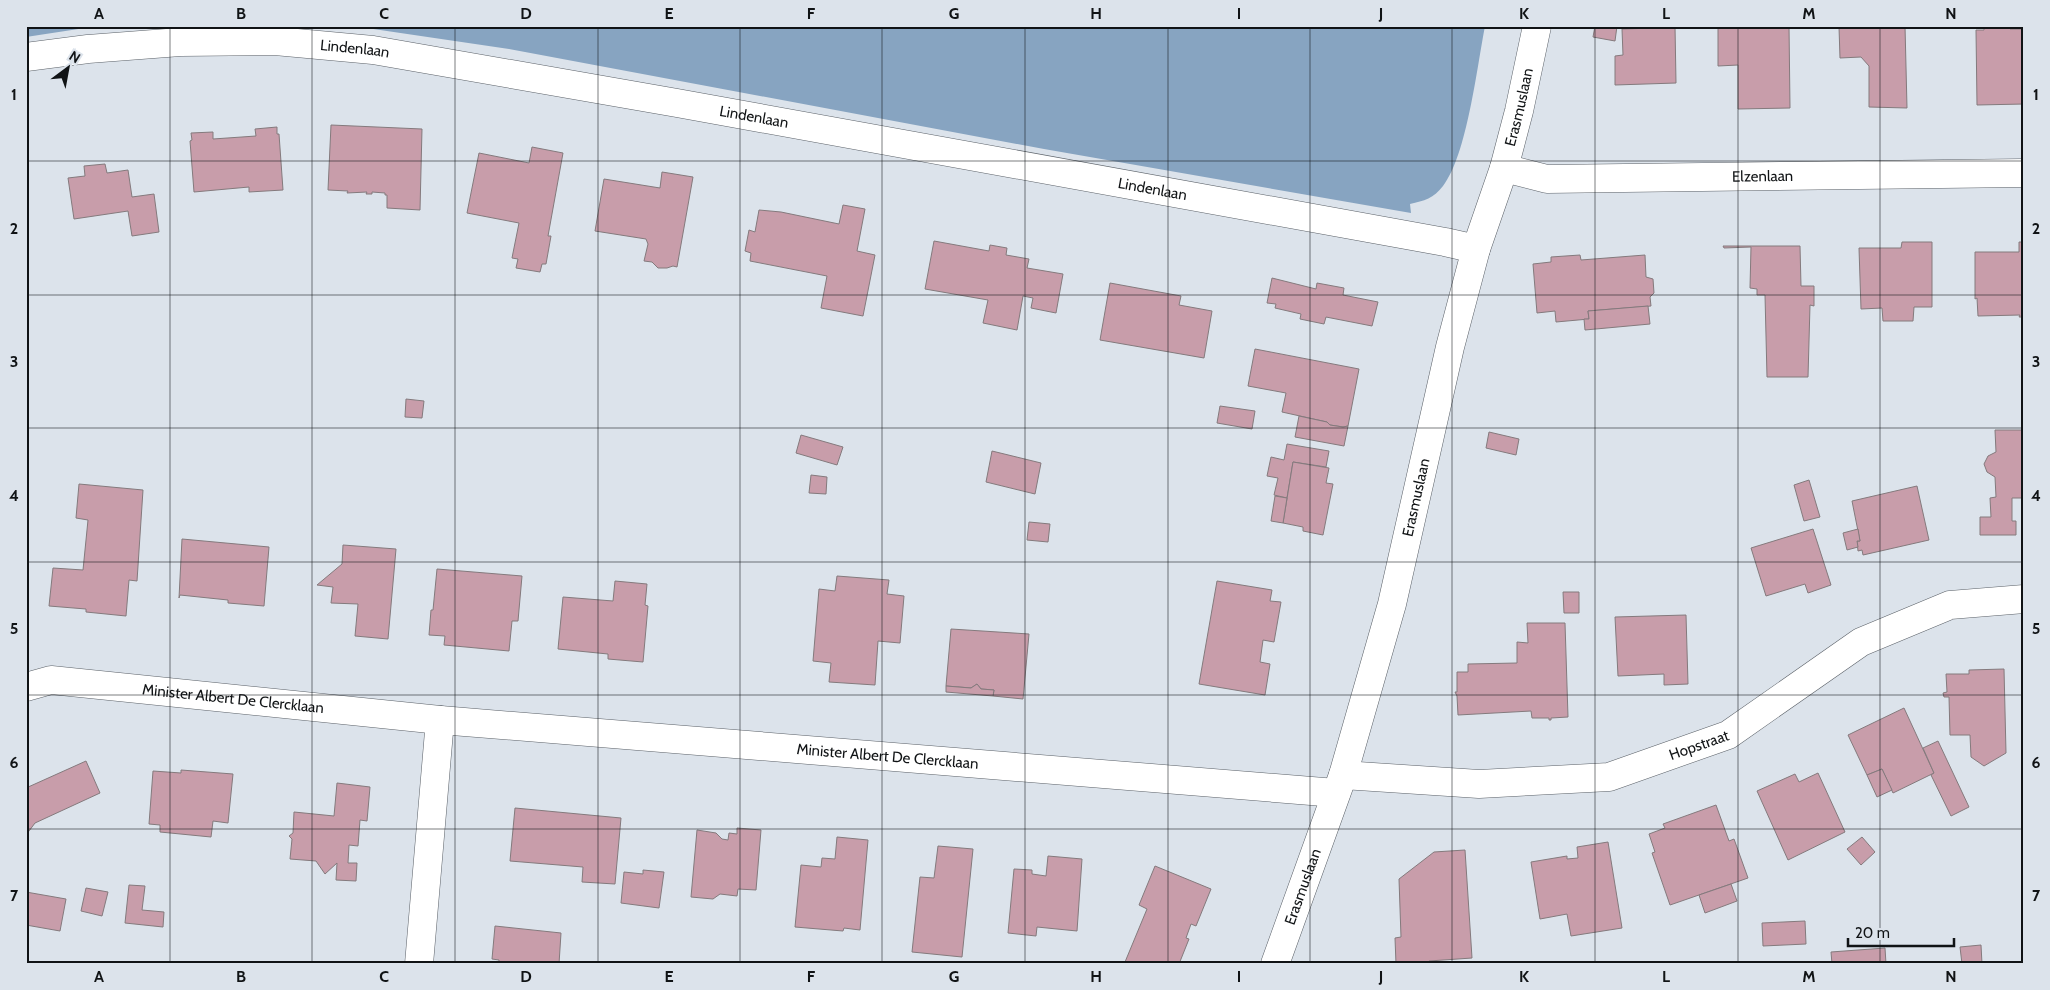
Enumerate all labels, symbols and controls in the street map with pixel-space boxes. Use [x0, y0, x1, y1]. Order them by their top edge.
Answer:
text: A [94, 4, 104, 23]
text: B [236, 4, 246, 23]
text: C [379, 4, 389, 23]
text: D [520, 4, 532, 23]
text: E [664, 4, 674, 23]
text: F [807, 4, 816, 23]
text: G [949, 4, 959, 23]
text: H [1090, 4, 1102, 23]
text: I [1237, 4, 1241, 23]
text: J [1378, 4, 1383, 23]
text: K [1519, 4, 1529, 23]
text: L [1662, 4, 1670, 23]
text: M [1802, 4, 1816, 23]
text: N [1945, 4, 1957, 23]
street label: Lindenlaan [319, 36, 391, 62]
north arrow [42, 42, 92, 92]
text: N [66, 47, 84, 67]
street label: Erasmuslaan [1501, 66, 1537, 148]
text: 1 [11, 85, 17, 104]
text: 1 [2033, 85, 2039, 104]
street label: Lindenlaan [718, 102, 790, 132]
street label: Elzenlaan [1732, 167, 1793, 186]
street label: Lindenlaan [1117, 174, 1188, 204]
text: 2 [10, 219, 18, 238]
text: 2 [2032, 219, 2040, 238]
text: 3 [10, 352, 18, 371]
text: 3 [2032, 352, 2040, 371]
street label: Erasmuslaan [1398, 456, 1434, 538]
text: 4 [9, 486, 19, 505]
text: 4 [2031, 486, 2041, 505]
text: 5 [10, 619, 18, 638]
text: 5 [2032, 619, 2040, 638]
street label: Minister Albert De Clercklaan [141, 680, 325, 717]
street label: Hopstraat [1667, 726, 1731, 764]
street label: Minister Albert De Clercklaan [796, 740, 979, 773]
text: 6 [10, 753, 19, 772]
text: 6 [2032, 753, 2041, 772]
street label: Erasmuslaan [1281, 846, 1325, 927]
text: 7 [10, 886, 19, 905]
text: 7 [2032, 886, 2041, 905]
scale bar [1848, 915, 1954, 947]
text: 20 m [1855, 924, 1890, 942]
text: A [94, 967, 104, 986]
text: B [236, 967, 246, 986]
text: C [379, 967, 389, 986]
text: D [520, 967, 532, 986]
text: E [664, 967, 674, 986]
text: F [807, 967, 816, 986]
text: G [949, 967, 959, 986]
text: H [1090, 967, 1102, 986]
text: I [1237, 967, 1241, 986]
text: J [1378, 967, 1383, 986]
text: K [1519, 967, 1529, 986]
text: L [1662, 967, 1670, 986]
text: M [1802, 967, 1816, 986]
text: N [1945, 967, 1957, 986]

